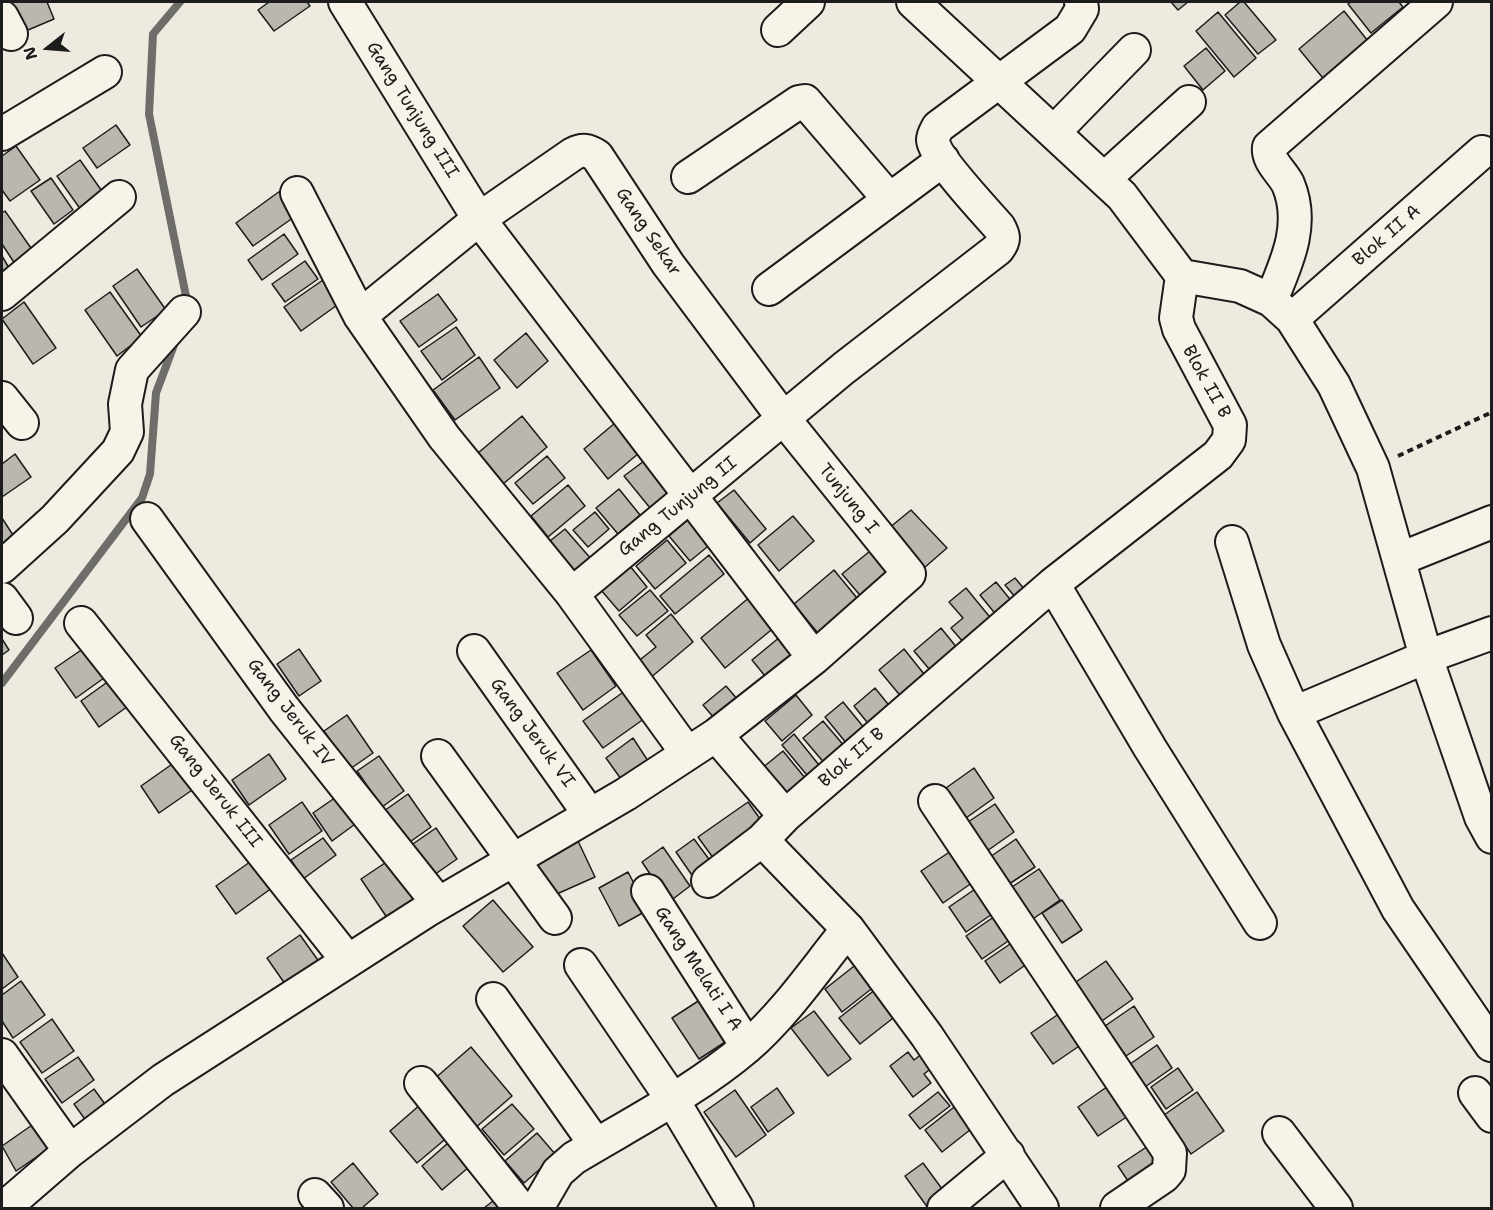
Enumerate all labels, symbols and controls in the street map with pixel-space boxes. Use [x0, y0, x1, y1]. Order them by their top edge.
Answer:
north arrow [18, 18, 78, 78]
street label: Gang Tunjung III [361, 38, 463, 182]
text: N [18, 44, 42, 63]
street label: Gang Sekar [611, 184, 685, 280]
street label: Blok II A [1349, 201, 1425, 271]
street label: Blok II B [1177, 342, 1235, 422]
street label: Gang Tunjung II [614, 453, 742, 561]
street label: Tunjung I [813, 460, 883, 538]
street label: Gang Jeruk IV [242, 655, 338, 771]
street label: Gang Jeruk VI [485, 674, 579, 792]
street label: Blok II B [815, 724, 889, 792]
street label: Gang Jeruk III [164, 730, 266, 852]
street label: Gang Melati I A [650, 903, 746, 1035]

